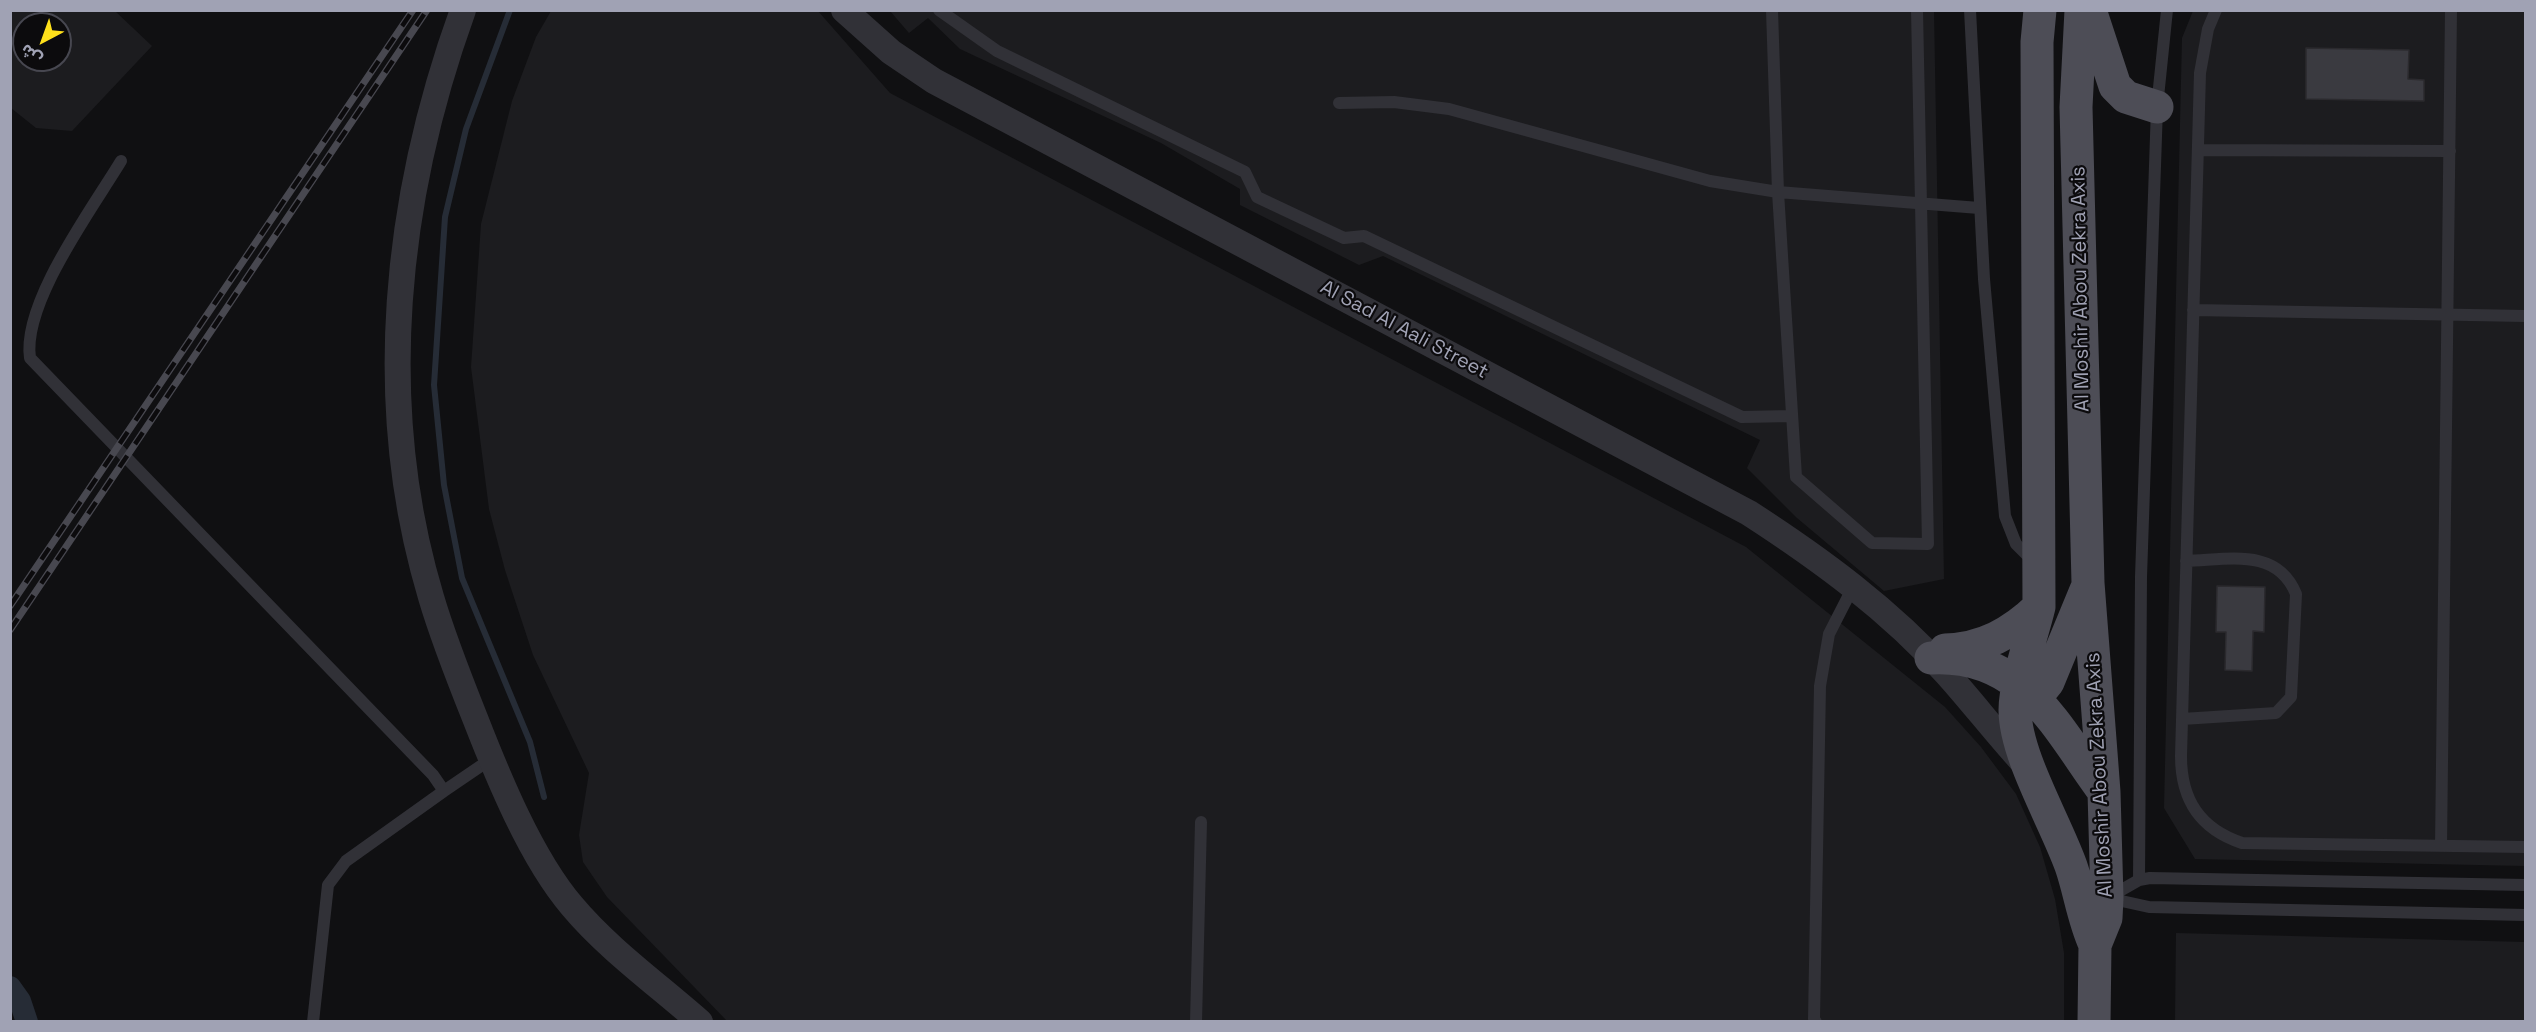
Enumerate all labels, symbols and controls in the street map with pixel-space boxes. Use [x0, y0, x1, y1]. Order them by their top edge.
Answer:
north arrow [12, 12, 72, 72]
text: ش [16, 39, 46, 70]
street label: Al Moshir Abou Zekra Axis [2067, 166, 2095, 412]
street label: Al Sad Al Aali Street [1316, 276, 1492, 384]
street label: Al Moshir Abou Zekra Axis [2082, 652, 2118, 898]

